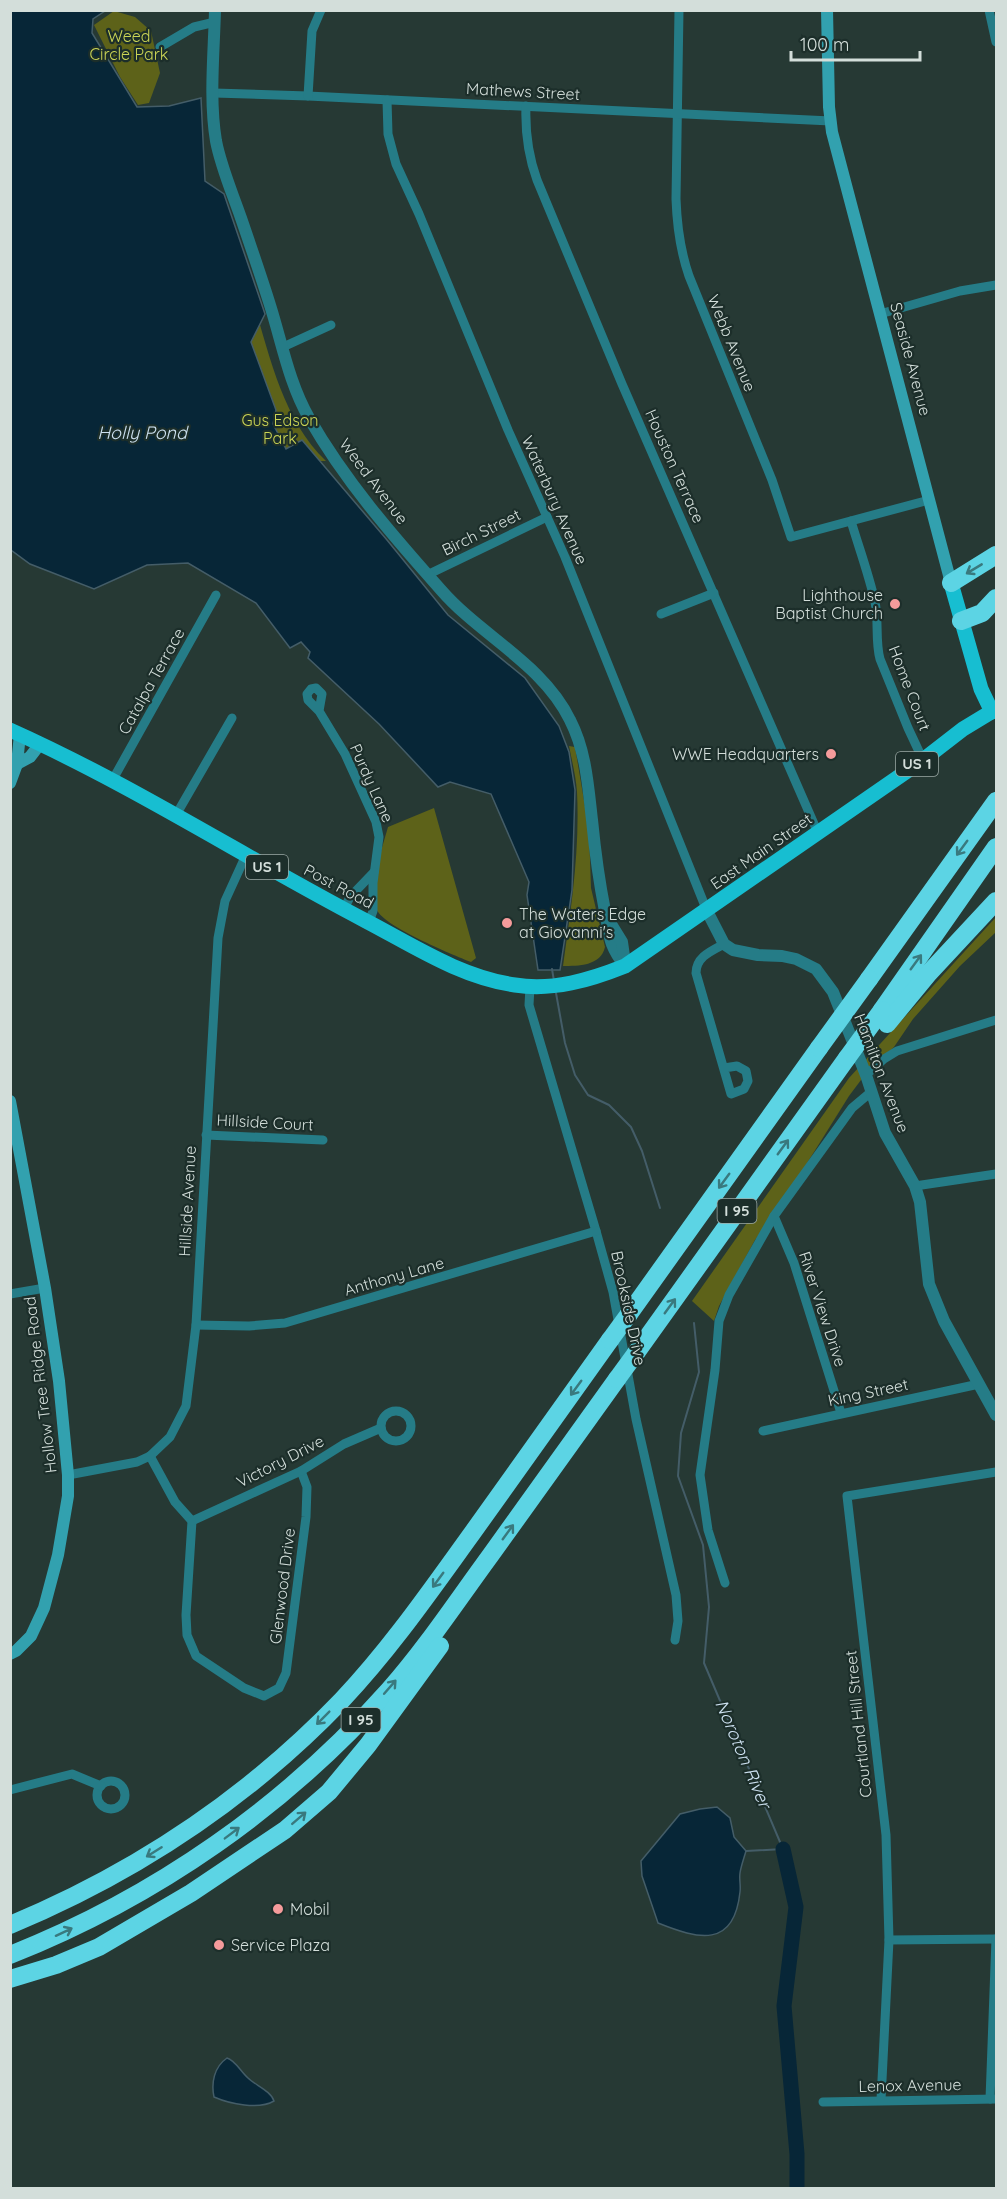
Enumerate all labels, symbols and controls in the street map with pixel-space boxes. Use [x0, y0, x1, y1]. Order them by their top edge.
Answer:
scale bar [791, 24, 920, 62]
park label: Weed Circle Park [90, 26, 168, 64]
text: 100 m [800, 33, 849, 56]
street label: Mathews Street [466, 78, 580, 104]
street label: Webb Avenue [703, 292, 761, 394]
street label: Seaside Avenue [886, 300, 936, 418]
street label: Houston Terrace [641, 406, 709, 526]
park label: Gus Edson Park [241, 410, 319, 448]
water label: Holly Pond [97, 421, 189, 444]
street label: Waterbury Avenue [518, 433, 592, 567]
street label: Weed Avenue [335, 434, 413, 528]
street label: Birch Street [438, 504, 524, 560]
one-way arrow [966, 564, 983, 576]
place label: Lighthouse Baptist Church [775, 585, 883, 623]
marker: Lighthouse Baptist Church [888, 597, 902, 611]
street label: Catalpa Terrace [113, 624, 189, 738]
street label: Home Court [885, 642, 935, 734]
street label: Purdy Lane [346, 741, 398, 825]
place label: WWE Headquarters [672, 744, 819, 764]
marker: WWE Headquarters [824, 747, 838, 761]
road number: US 1 [896, 752, 938, 776]
street label: East Main Street [706, 808, 816, 894]
one-way arrow [956, 840, 969, 856]
road number: US 1 [246, 855, 288, 879]
street label: Post Road [301, 859, 377, 913]
place label: The Waters Edge at Giovanni's [519, 904, 646, 942]
marker: The Waters Edge at Giovanni's [500, 916, 514, 930]
one-way arrow [910, 955, 922, 971]
street label: Hamilton Avenue [850, 1010, 914, 1136]
street label: Hillside Court [216, 1109, 314, 1135]
one-way arrow [777, 1140, 789, 1156]
street label: Hillside Avenue [174, 1145, 200, 1257]
one-way arrow [718, 1173, 730, 1189]
road number: I 95 [718, 1199, 756, 1223]
street label: Brookside Drive [607, 1249, 651, 1367]
street label: River View Drive [795, 1249, 851, 1369]
street label: Anthony Lane [342, 1252, 446, 1300]
street label: Hollow Tree Ridge Road [19, 1295, 61, 1475]
one-way arrow [664, 1298, 676, 1314]
street label: King Street [826, 1374, 910, 1410]
one-way arrow [570, 1379, 582, 1395]
street label: Victory Drive [233, 1430, 327, 1492]
one-way arrow [501, 1524, 514, 1540]
street label: Glenwood Drive [265, 1527, 299, 1645]
one-way arrow [432, 1572, 444, 1588]
street label: Courtland Hill Street [840, 1649, 876, 1799]
one-way arrow [383, 1680, 397, 1695]
water label: Noroton River [710, 1696, 778, 1814]
road number: I 95 [342, 1708, 380, 1732]
one-way arrow [316, 1711, 331, 1726]
one-way arrow [291, 1811, 306, 1825]
one-way arrow [223, 1827, 239, 1840]
one-way arrow [146, 1846, 163, 1858]
place label: Mobil [290, 1899, 330, 1919]
marker: Mobil [271, 1902, 285, 1916]
one-way arrow [55, 1926, 73, 1938]
place label: Service Plaza [231, 1935, 330, 1955]
marker: Service Plaza [212, 1938, 226, 1952]
street label: Lenox Avenue [858, 2074, 962, 2096]

